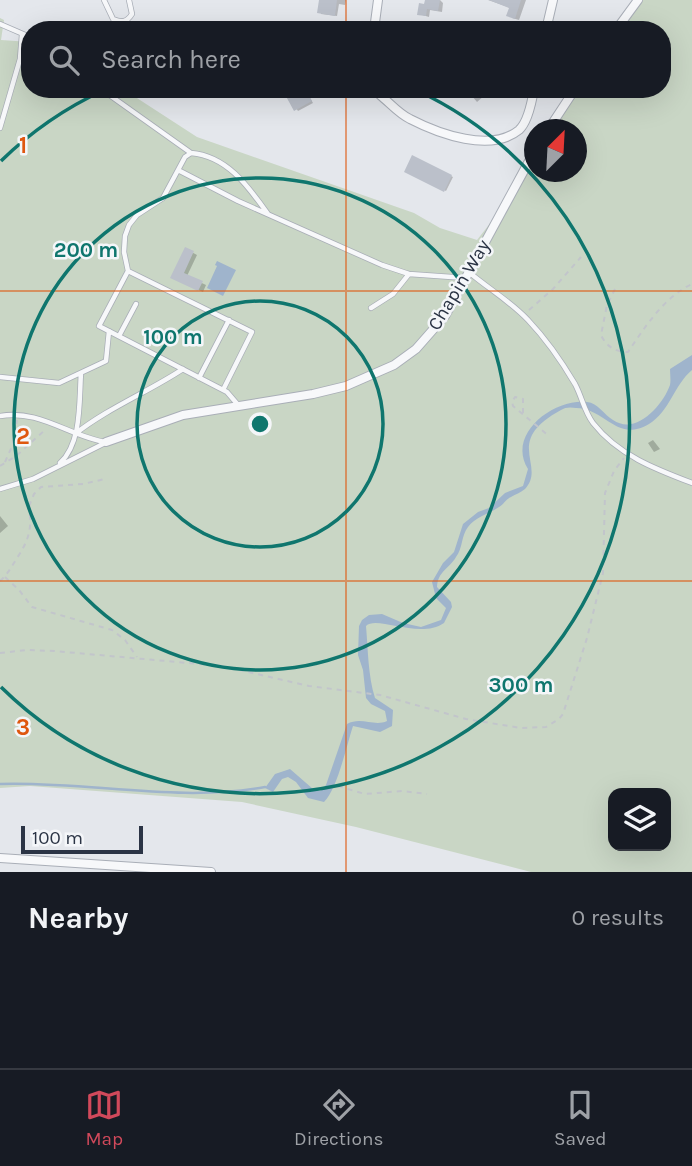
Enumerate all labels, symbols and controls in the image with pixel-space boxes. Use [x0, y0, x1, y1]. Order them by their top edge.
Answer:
search box [21, 21, 671, 98]
icon: search [45, 41, 83, 79]
text: Search here [101, 44, 241, 75]
north arrow [524, 119, 587, 182]
text: 1 [19, 132, 27, 159]
street label: Chapin Way [423, 235, 495, 334]
text: 200 m [54, 238, 118, 262]
text: 100 m [143, 325, 203, 349]
centre of rings [248, 412, 272, 436]
text: 2 [16, 423, 30, 450]
text: 300 m [489, 673, 553, 697]
text: 3 [16, 714, 30, 741]
map controls [608, 788, 671, 851]
button: layers [608, 788, 671, 851]
scale bar [21, 823, 144, 855]
text: 100 m [32, 827, 83, 849]
text: Nearby [28, 900, 128, 936]
text: 0 results [572, 904, 664, 931]
tab: Map [85, 1086, 123, 1150]
tab: Directions [294, 1086, 383, 1150]
tab: Saved [554, 1086, 607, 1150]

